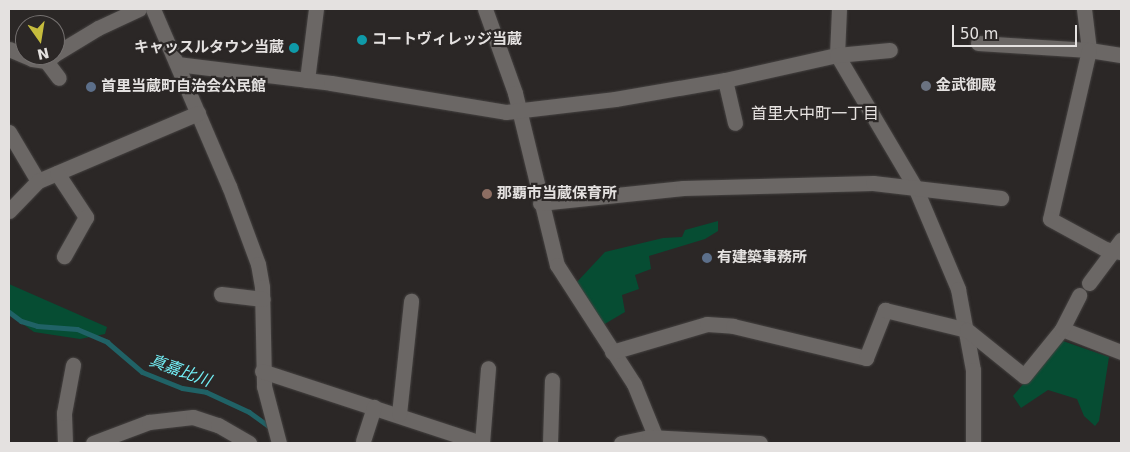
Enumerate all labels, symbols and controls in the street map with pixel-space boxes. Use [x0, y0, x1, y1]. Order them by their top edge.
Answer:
north arrow [15, 15, 65, 65]
scale bar [955, 15, 1080, 47]
text: 50 m [960, 25, 998, 43]
place label: コートヴィレッジ当蔵 [372, 31, 522, 49]
marker: コートヴィレッジ当蔵 [356, 34, 368, 46]
place label: キャッスルタウン当蔵 [134, 39, 284, 57]
marker: キャッスルタウン当蔵 [288, 42, 300, 54]
text: N [36, 45, 51, 63]
place label: 金武御殿 [936, 77, 996, 95]
place label: 首里当蔵町自治会公民館 [101, 78, 266, 96]
marker: 金武御殿 [920, 80, 932, 92]
marker: 首里当蔵町自治会公民館 [85, 81, 97, 93]
district label: 首里大中町一丁目 [751, 104, 879, 124]
place label: 那覇市当蔵保育所 [497, 185, 617, 203]
marker: 那覇市当蔵保育所 [481, 188, 493, 200]
place label: 有建築事務所 [717, 249, 807, 267]
marker: 有建築事務所 [701, 252, 713, 264]
water label: 真嘉比川 [147, 351, 213, 391]

